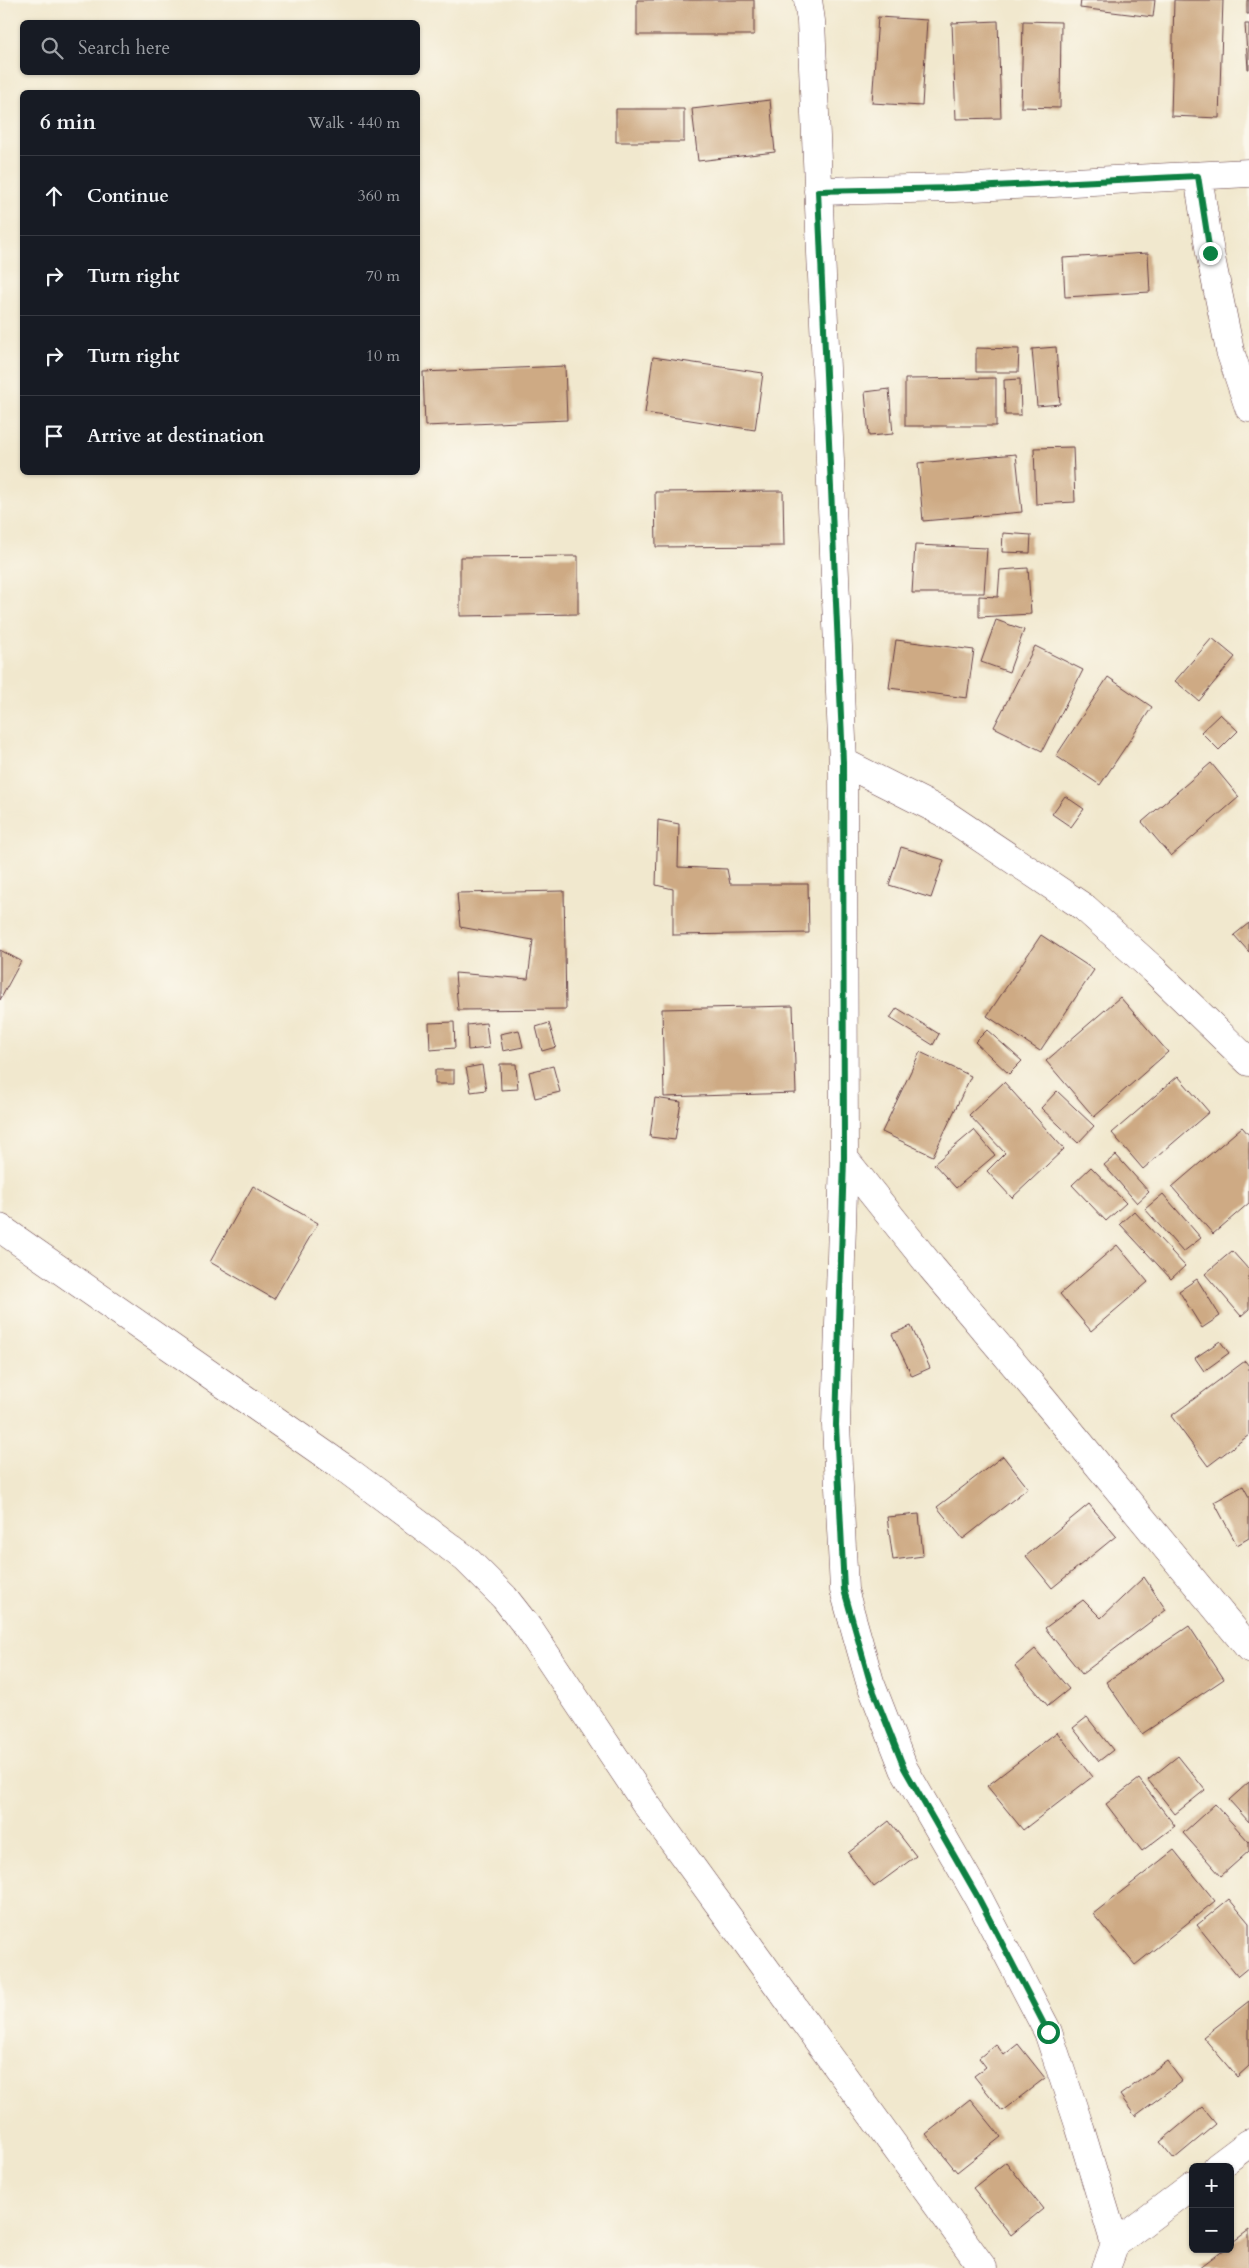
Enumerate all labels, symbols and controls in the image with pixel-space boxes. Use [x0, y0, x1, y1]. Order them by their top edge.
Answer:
search box [20, 20, 420, 75]
icon: search [38, 34, 66, 62]
text: Search here [78, 35, 170, 61]
text: 6 min [40, 108, 96, 137]
text: Walk · 440 m [308, 112, 400, 134]
icon: ahead [40, 182, 68, 210]
text: Continue [87, 183, 169, 209]
text: 360 m [358, 185, 400, 207]
route end [1199, 242, 1222, 265]
icon: right [40, 262, 68, 290]
text: Turn right [87, 263, 179, 289]
text: 70 m [366, 265, 400, 287]
icon: right [40, 342, 68, 370]
text: Turn right [87, 343, 179, 369]
text: 10 m [366, 345, 400, 367]
icon: arrive [40, 422, 68, 450]
text: Arrive at destination [87, 423, 264, 449]
route start [1037, 2021, 1060, 2044]
map controls [1189, 2163, 1234, 2253]
button: + [1189, 2163, 1234, 2208]
button: − [1189, 2208, 1234, 2253]

